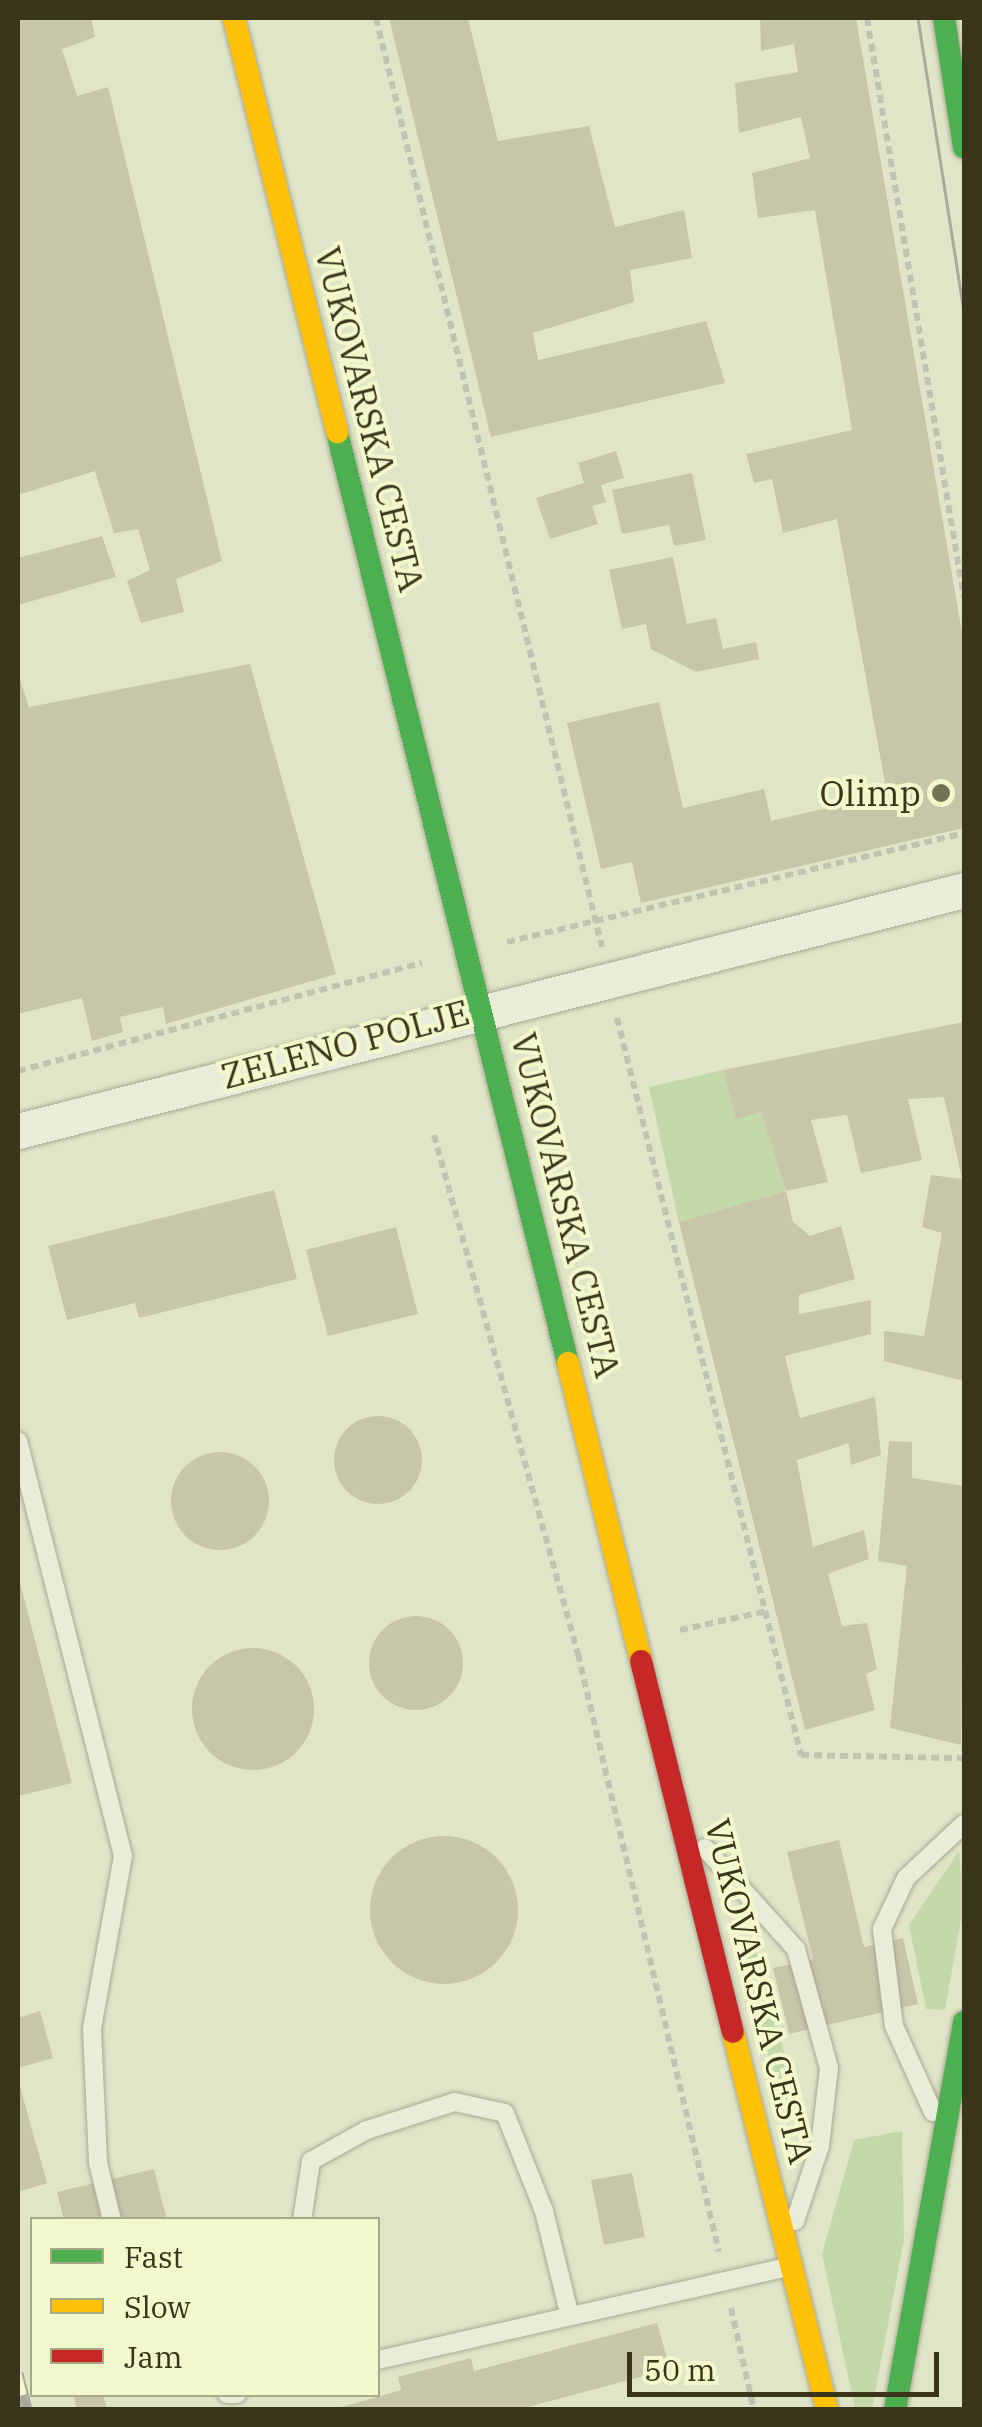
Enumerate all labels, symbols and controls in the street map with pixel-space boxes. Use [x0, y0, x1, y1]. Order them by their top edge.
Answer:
street label: VUKOVARSKA CESTA [307, 242, 433, 596]
place label: Olimp [820, 772, 921, 814]
marker: Olimp [930, 782, 952, 804]
street label: ZELENO POLJE [216, 991, 474, 1097]
street label: VUKOVARSKA CESTA [503, 1028, 629, 1382]
street label: VUKOVARSKA CESTA [697, 1814, 823, 2168]
legend [30, 2217, 380, 2397]
text: Fast [124, 2237, 183, 2276]
text: Slow [124, 2287, 191, 2326]
scale bar [632, 2332, 944, 2394]
text: Jam [124, 2337, 183, 2376]
text: 50 m [644, 2350, 716, 2389]

